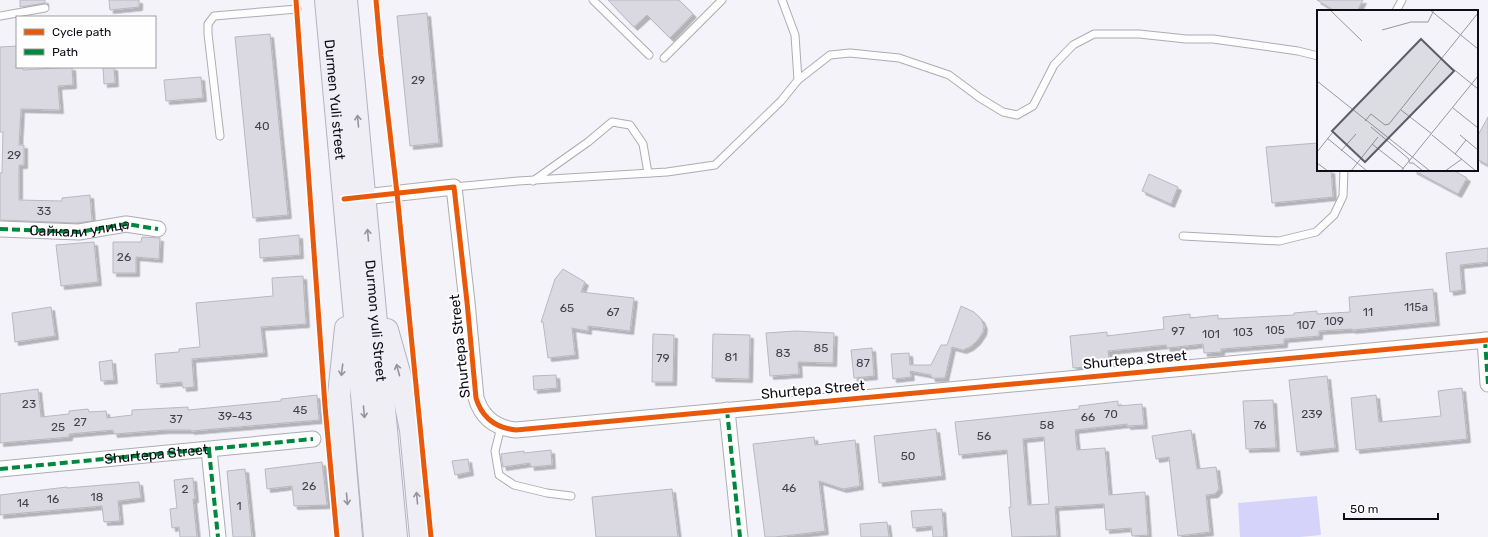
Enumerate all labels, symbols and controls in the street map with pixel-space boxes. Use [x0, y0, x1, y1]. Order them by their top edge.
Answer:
inset map [1317, 10, 1478, 171]
legend [16, 16, 156, 68]
text: Cycle path [52, 25, 111, 39]
street label: Durmen Yuli street [321, 39, 349, 161]
text: Path [52, 45, 78, 59]
house number: 29 [411, 73, 425, 87]
one-way arrow [354, 115, 361, 128]
house number: 40 [254, 119, 270, 133]
house number: 29 [7, 148, 21, 162]
house number: 33 [37, 204, 51, 218]
street label: Сайкали улица [29, 215, 131, 240]
one-way arrow [365, 229, 372, 242]
house number: 26 [117, 250, 131, 264]
street label: Durmon yuli Street [362, 259, 390, 383]
street label: Shurtepa Street [446, 293, 474, 399]
house number: 115а [1404, 300, 1428, 314]
house number: 65 [560, 301, 574, 315]
house number: 67 [606, 305, 620, 319]
house number: 11 [1363, 305, 1373, 319]
house number: 109 [1324, 314, 1344, 328]
house number: 107 [1297, 318, 1315, 332]
house number: 105 [1265, 323, 1285, 337]
house number: 97 [1171, 324, 1185, 338]
house number: 103 [1233, 325, 1253, 339]
house number: 101 [1202, 327, 1220, 341]
house number: 85 [814, 341, 828, 355]
house number: 83 [776, 346, 790, 360]
street label: Shurtepa Street [1082, 347, 1188, 373]
house number: 81 [725, 350, 737, 364]
house number: 79 [656, 351, 670, 365]
house number: 87 [856, 356, 870, 370]
one-way arrow [338, 363, 346, 376]
one-way arrow [394, 364, 401, 377]
street label: Shurtepa Street [760, 377, 866, 403]
house number: 23 [22, 397, 36, 411]
house number: 45 [293, 403, 307, 417]
one-way arrow [360, 405, 367, 418]
house number: 70 [1104, 407, 1118, 421]
house number: 239 [1301, 407, 1323, 421]
house number: 39-43 [218, 409, 252, 423]
house number: 66 [1081, 410, 1095, 424]
house number: 37 [169, 412, 183, 426]
house number: 27 [73, 415, 87, 429]
house number: 58 [1040, 418, 1054, 432]
house number: 76 [1253, 418, 1267, 432]
house number: 25 [51, 420, 65, 434]
house number: 56 [977, 429, 991, 443]
street label: Shurtepa Street [104, 441, 210, 467]
house number: 50 [901, 449, 915, 463]
house number: 26 [302, 479, 316, 493]
house number: 46 [782, 481, 796, 495]
house number: 2 [181, 482, 189, 496]
house number: 18 [91, 490, 103, 504]
house number: 16 [47, 492, 59, 506]
one-way arrow [344, 492, 351, 505]
one-way arrow [414, 492, 421, 505]
scale bar [1344, 495, 1438, 521]
house number: 14 [17, 496, 30, 510]
house number: 1 [236, 499, 242, 513]
text: 50 m [1350, 502, 1378, 516]

